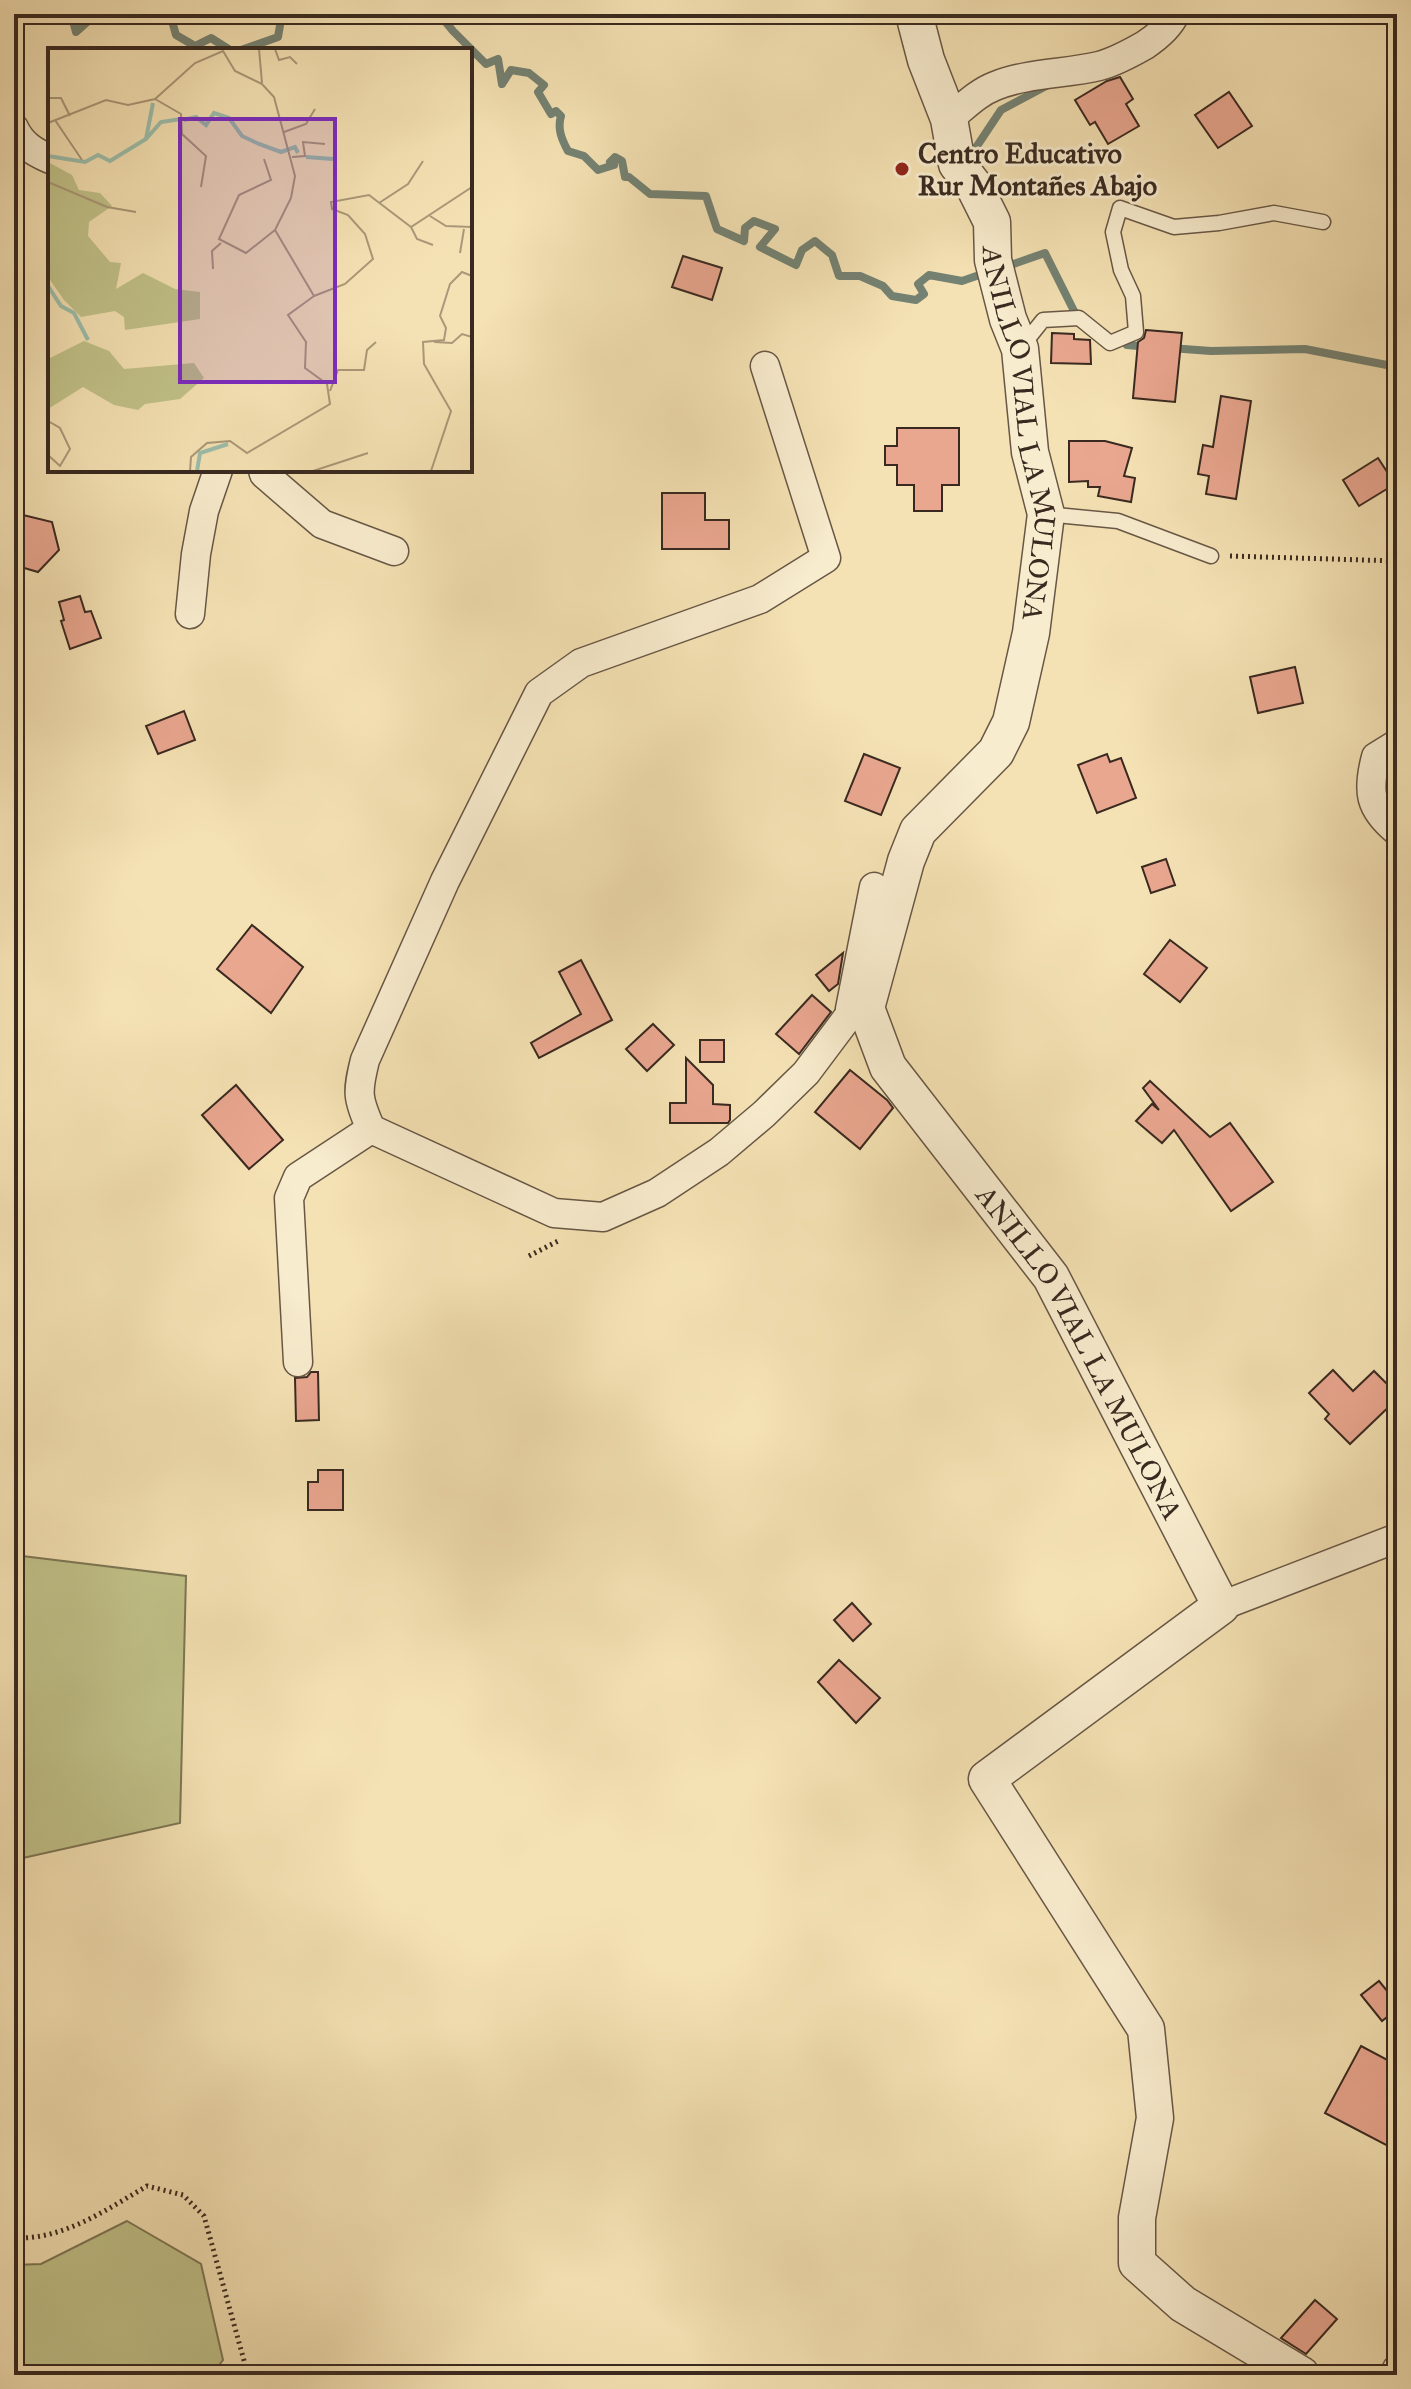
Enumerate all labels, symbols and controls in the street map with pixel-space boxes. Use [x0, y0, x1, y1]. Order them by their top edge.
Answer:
inset map [48, 48, 472, 472]
place label: Centro Educativo Rur Montañes Abajo [918, 136, 1157, 203]
marker: Centro Educativo Rur Montañes Abajo [893, 160, 911, 178]
street label: ANILLO VIAL LA MULONA [975, 245, 1063, 623]
street label: ANILLO VIAL LA MULONA [968, 1177, 1191, 1525]

